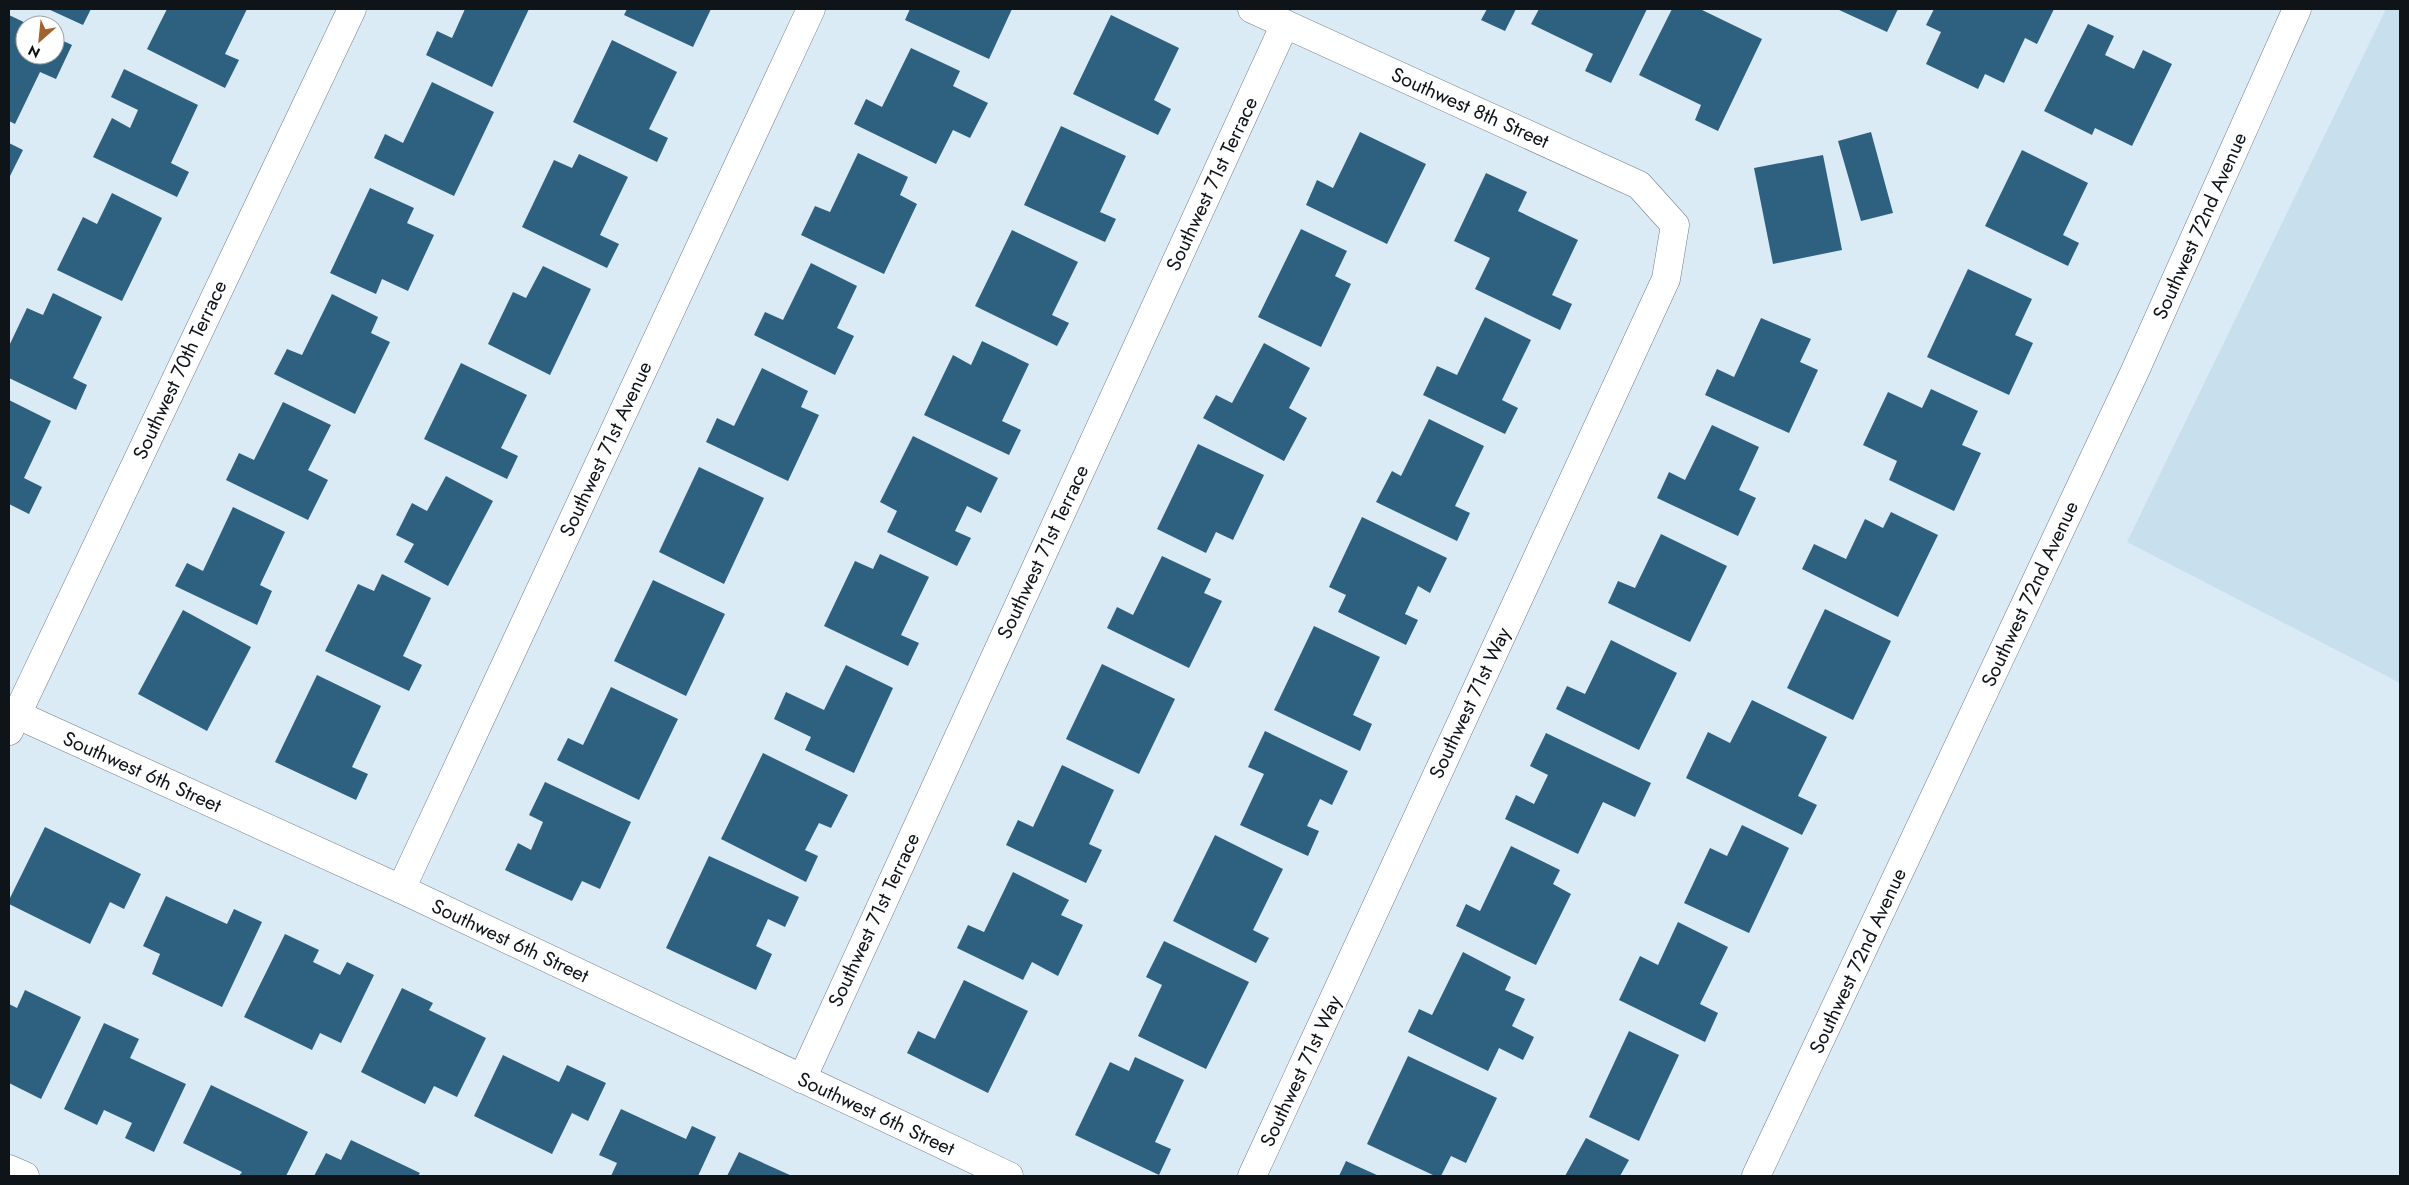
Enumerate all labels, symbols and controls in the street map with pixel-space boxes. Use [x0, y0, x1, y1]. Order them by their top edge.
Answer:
north arrow [15, 15, 65, 65]
text: N [25, 40, 44, 63]
street label: Southwest 8th Street [1386, 60, 1554, 156]
street label: Southwest 71st Terrace [1159, 92, 1265, 276]
street label: Southwest 72nd Avenue [2146, 128, 2254, 324]
street label: Southwest 70th Terrace [126, 276, 234, 464]
street label: Southwest 71st Avenue [553, 356, 659, 542]
street label: Southwest 71st Terrace [990, 460, 1096, 644]
street label: Southwest 72nd Avenue [1974, 496, 2086, 692]
street label: Southwest 71st Way [1422, 622, 1518, 784]
street label: Southwest 6th Street [58, 724, 226, 820]
street label: Southwest 71st Terrace [821, 828, 927, 1012]
street label: Southwest 72nd Avenue [1802, 863, 1914, 1059]
street label: Southwest 6th Street [427, 892, 594, 990]
street label: Southwest 71st Way [1253, 990, 1349, 1152]
street label: Southwest 6th Street [793, 1065, 960, 1163]

